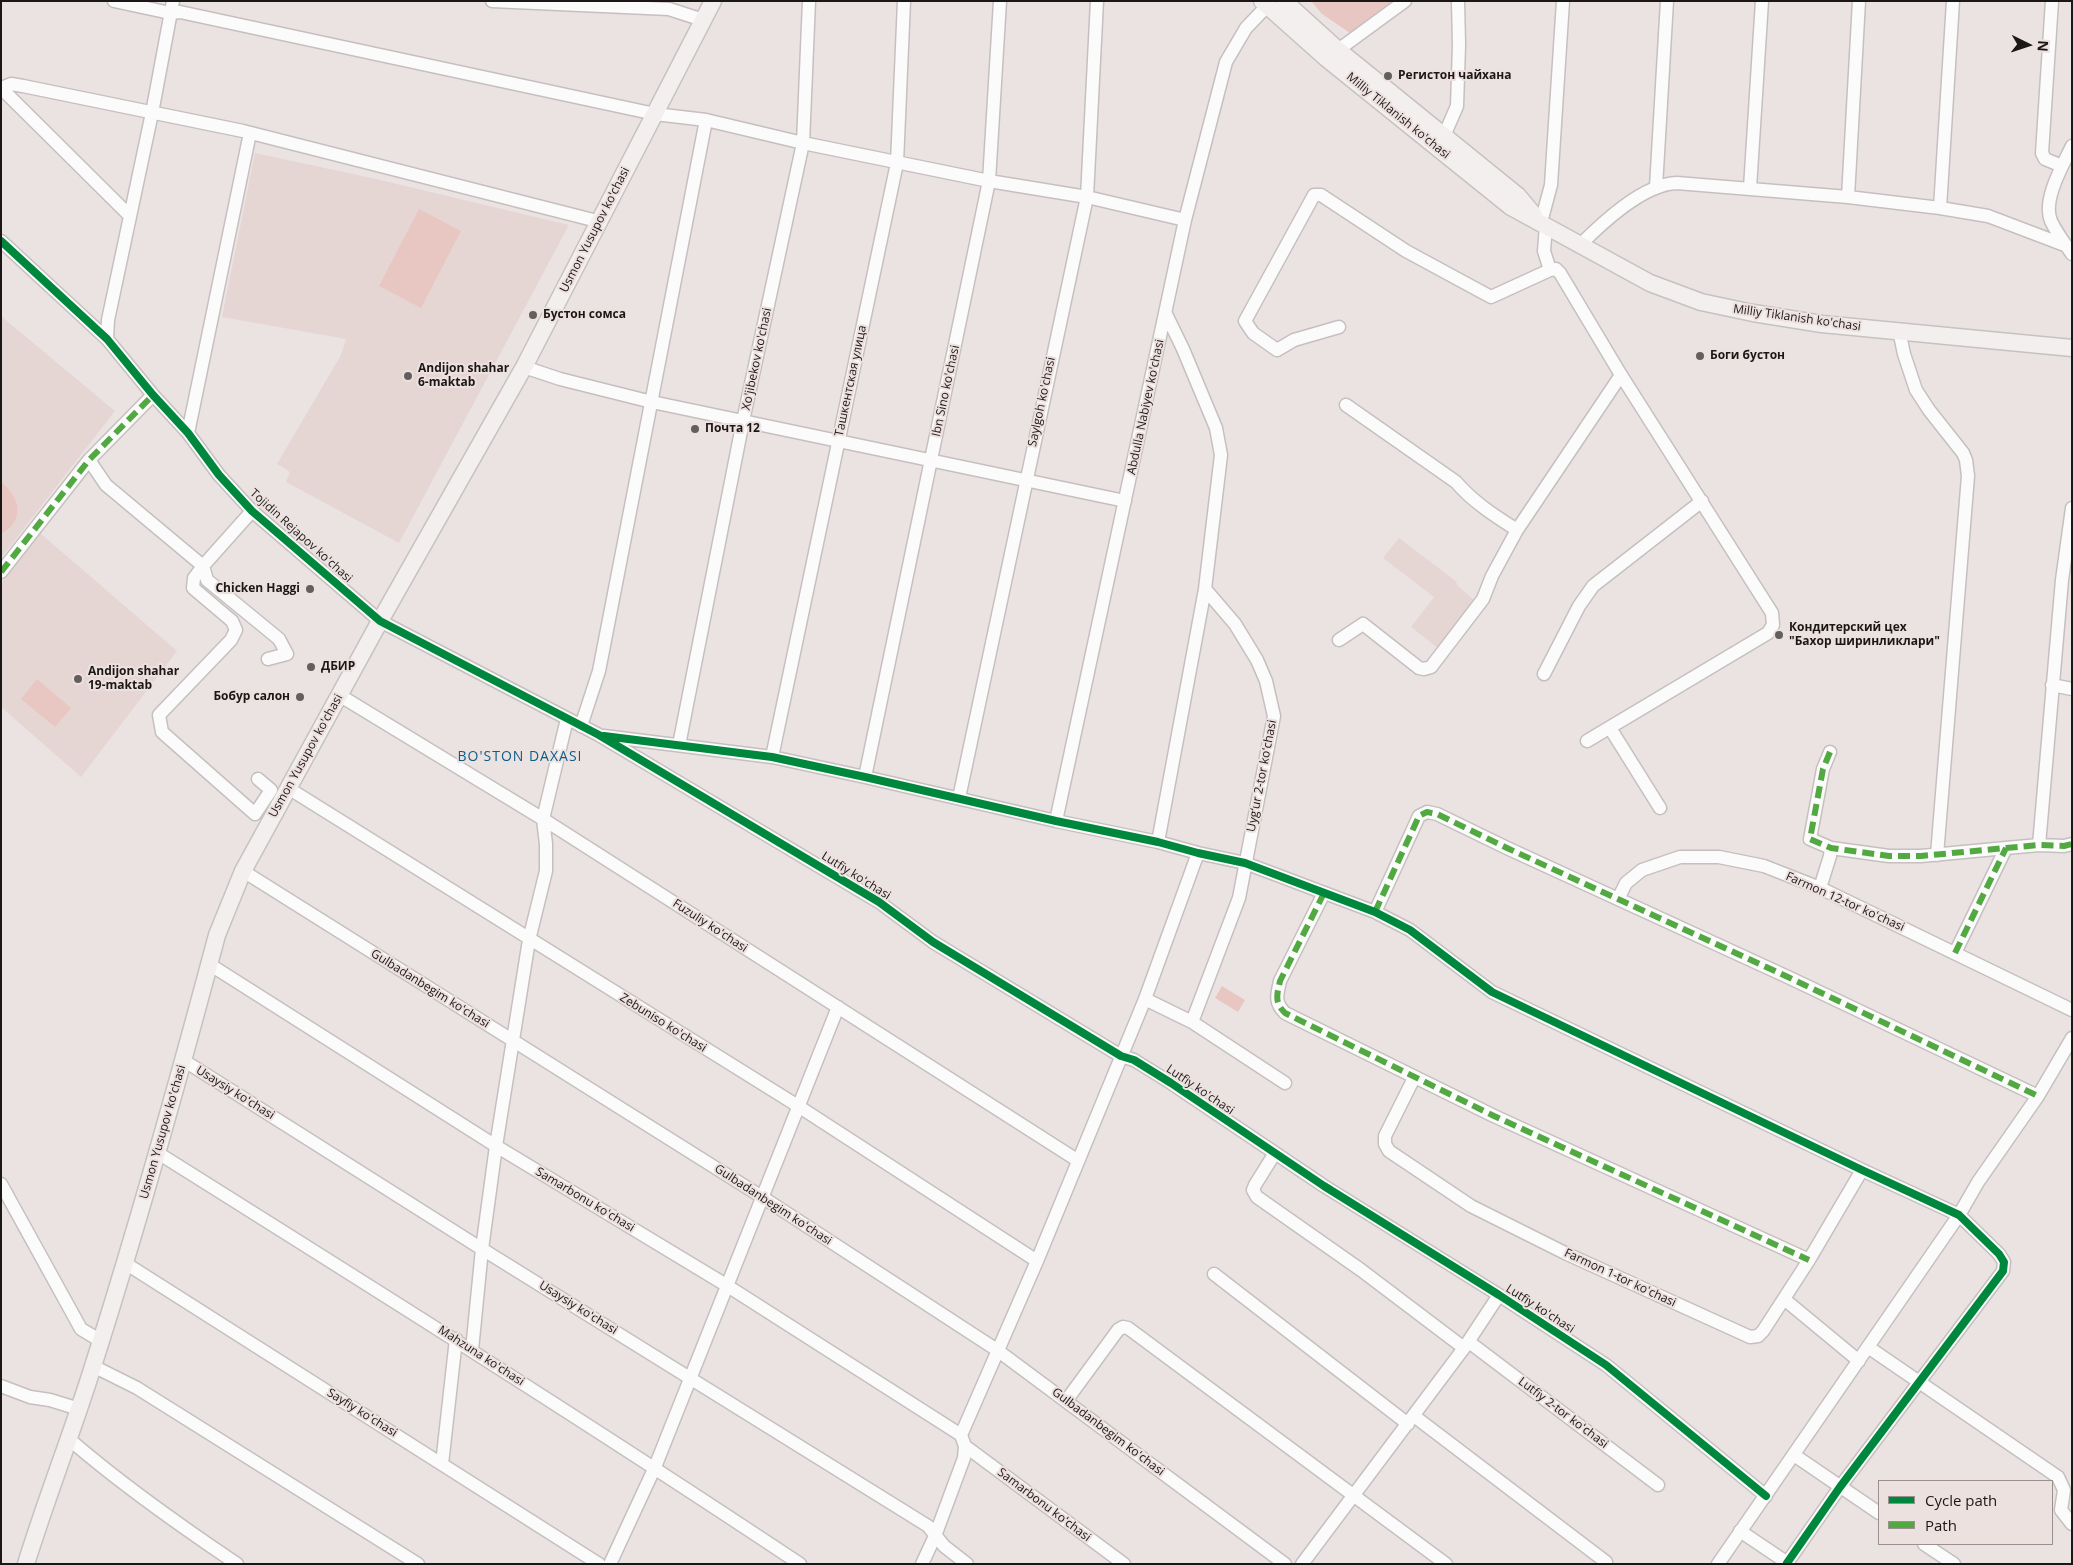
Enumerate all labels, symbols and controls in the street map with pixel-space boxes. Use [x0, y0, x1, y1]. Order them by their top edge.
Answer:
north arrow [2003, 20, 2053, 70]
text: N [2034, 40, 2053, 52]
place label: Регистон чайхана [1398, 69, 1511, 83]
street label: Milliy Tiklanish ko'chasi [1343, 70, 1453, 162]
marker: Регистон чайхана [1382, 70, 1394, 82]
street label: Usmon Yusupov ko'chasi [557, 165, 633, 295]
street label: Milliy Tiklanish ko'chasi [1732, 302, 1862, 334]
street label: Xo'jibekov ko'chasi [739, 307, 775, 411]
place label: Бустон сомса [543, 308, 626, 322]
marker: Бустон сомса [527, 309, 539, 321]
street label: Ташкентская улица [832, 324, 870, 438]
street label: Abdulla Nabiyev ko'chasi [1125, 338, 1167, 476]
street label: Ibn Sino ko'chasi [929, 344, 963, 438]
place label: Боги бустон [1710, 349, 1785, 363]
marker: Боги бустон [1694, 350, 1706, 362]
street label: Saylgoh ko'chasi [1025, 356, 1059, 448]
place label: Andijon shahar 6-maktab [418, 362, 509, 390]
marker: Andijon shahar 6-maktab [402, 370, 414, 382]
place label: Почта 12 [705, 422, 760, 436]
marker: Почта 12 [689, 423, 701, 435]
street label: Tojidin Rejapov ko'chasi [247, 486, 355, 586]
place label: Chicken Haggi [215, 582, 300, 596]
marker: Chicken Haggi [304, 583, 316, 595]
place label: Кондитерский цех "Бахор ширинликлари" [1789, 621, 1940, 649]
marker: Кондитерский цех "Бахор ширинликлари" [1773, 629, 1785, 641]
place label: ДБИР [321, 660, 355, 674]
marker: ДБИР [305, 661, 317, 673]
place label: Andijon shahar 19-maktab [88, 665, 179, 693]
marker: Andijon shahar 19-maktab [72, 673, 84, 685]
place label: Бобур салон [213, 690, 290, 704]
marker: Бобур салон [294, 691, 306, 703]
street label: Usmon Yusupov ko'chasi [266, 692, 346, 820]
street label: Uyg‘ur 2-tor koʻchasi [1244, 719, 1280, 833]
district label: BO'STON DAXASI [456, 749, 584, 765]
street label: Lutfiy koʻchasi [819, 849, 893, 903]
street label: Farmon 12-tor koʻchasi [1783, 869, 1907, 935]
street label: Fuzuliy koʻchasi [670, 896, 750, 956]
street label: Gulbadanbegim koʻchasi [368, 947, 492, 1031]
street label: Zebuniso ko'chasi [617, 991, 709, 1055]
street label: Lutfiy koʻchasi [1163, 1062, 1237, 1118]
street label: Usmon Yusupov ko'chasi [137, 1063, 189, 1201]
street label: Usaysiy koʻchasi [193, 1063, 277, 1123]
street label: Gulbadanbegim koʻchasi [712, 1162, 834, 1248]
street label: Samarbonu koʻchasi [533, 1165, 637, 1235]
street label: Farmon 1-tor koʻchasi [1562, 1246, 1678, 1310]
street label: Usaysiy koʻchasi [536, 1278, 620, 1338]
street label: Lutfiy koʻchasi [1503, 1282, 1577, 1336]
street label: Mahzuna koʻchasi [435, 1323, 527, 1389]
street label: Lutfiy 2-tor koʻchasi [1515, 1374, 1611, 1452]
street label: Gulbadanbegim koʻchasi [1049, 1385, 1167, 1479]
street label: Sayfiy koʻchasi [324, 1386, 400, 1440]
street label: Samarbonu koʻchasi [995, 1465, 1093, 1545]
legend [1878, 1480, 2053, 1545]
text: Cycle path [1925, 1490, 1997, 1510]
text: Path [1925, 1515, 1957, 1535]

